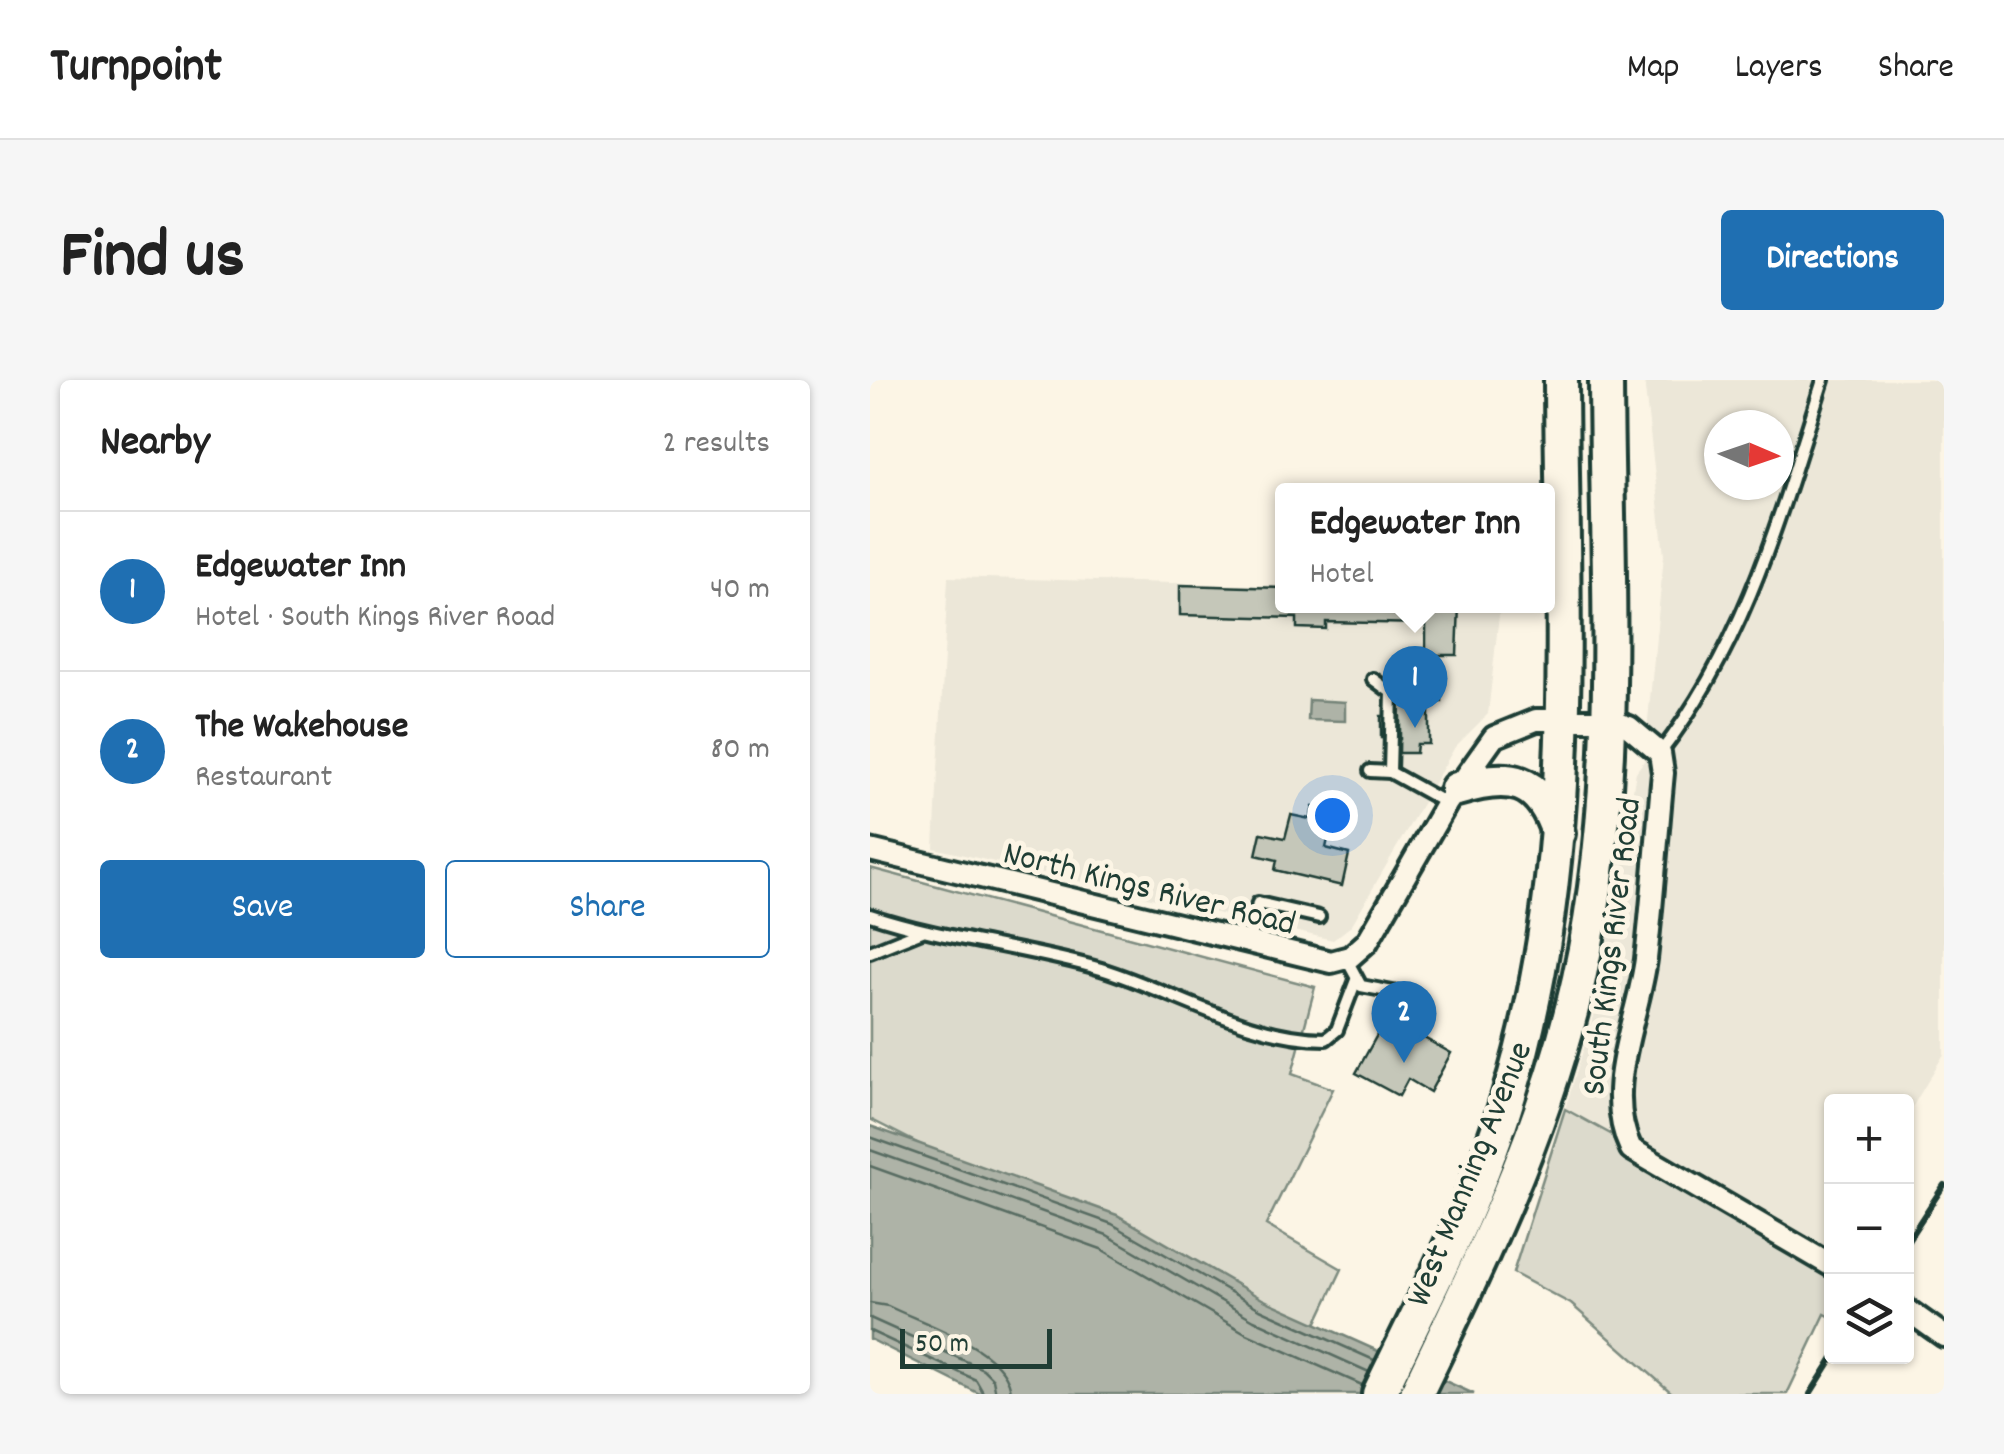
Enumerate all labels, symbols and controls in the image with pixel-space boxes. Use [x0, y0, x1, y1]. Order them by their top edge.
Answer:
text: Turnpoint [50, 35, 222, 104]
text: Map [1627, 44, 1680, 94]
text: Layers [1735, 44, 1823, 94]
text: Share [1878, 44, 1954, 94]
text: Find us [60, 210, 245, 310]
button: Directions [1721, 210, 1944, 310]
north arrow [1704, 410, 1794, 500]
text: Nearby [100, 415, 210, 475]
text: 2 results [663, 422, 770, 468]
popup [1275, 483, 1555, 613]
text: Edgewater Inn [1309, 498, 1521, 553]
text: Edgewater Inn [195, 541, 406, 596]
text: Hotel [1309, 553, 1374, 599]
text: 1 [129, 568, 136, 614]
text: 40 m [710, 568, 770, 614]
text: Hotel · South Kings River Road [195, 596, 555, 642]
pin: 1 [1382, 646, 1448, 728]
text: The Wakehouse [195, 701, 408, 756]
text: 2 [126, 728, 139, 774]
text: 80 m [710, 728, 770, 774]
text: Restaurant [195, 756, 332, 802]
your location [1307, 790, 1358, 841]
street label: South Kings River Road [1571, 795, 1657, 1098]
street label: North Kings River Road [997, 830, 1300, 951]
button: Save [100, 860, 425, 958]
button: Share [445, 860, 770, 958]
pin: 2 [1372, 980, 1436, 1063]
street label: West Manning Avenue [1396, 1035, 1548, 1315]
map controls [1824, 1094, 1914, 1364]
button: + [1824, 1094, 1914, 1184]
button: − [1824, 1184, 1914, 1274]
button: layers [1824, 1274, 1914, 1364]
scale bar [900, 1324, 1052, 1368]
text: 50 m [915, 1326, 969, 1366]

